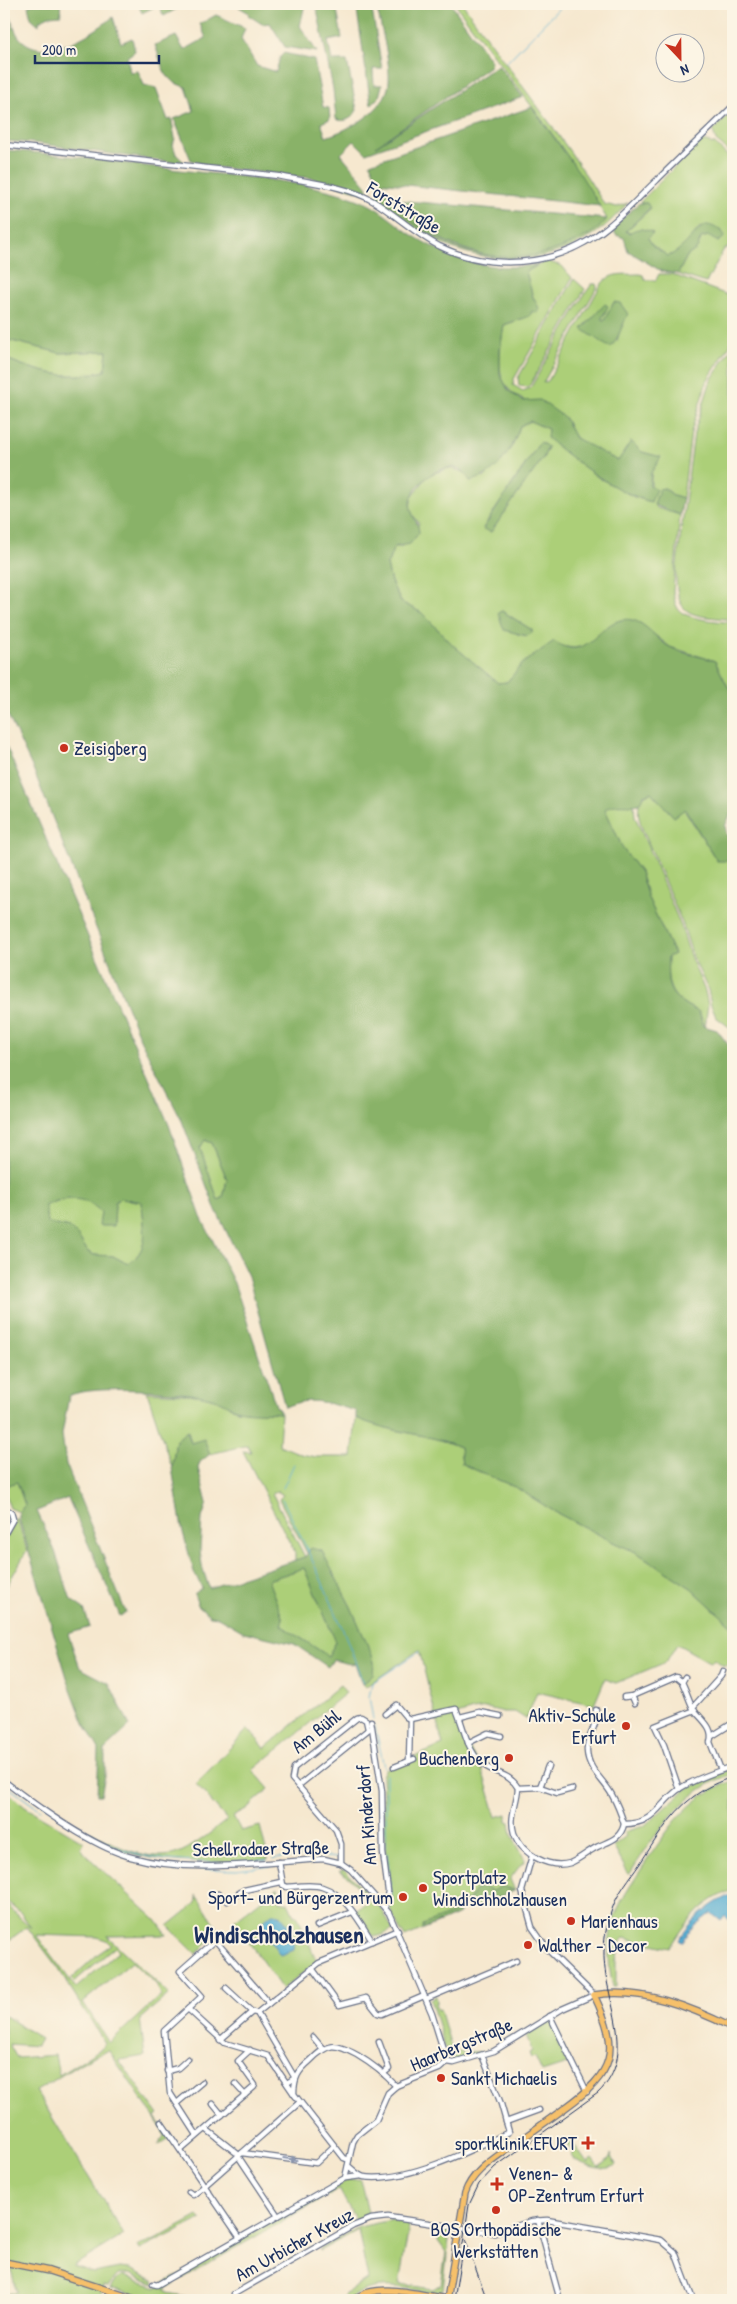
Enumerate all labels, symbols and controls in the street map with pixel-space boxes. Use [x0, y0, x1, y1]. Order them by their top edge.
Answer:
scale bar [35, 32, 159, 64]
north arrow [654, 32, 704, 82]
text: 200 m [42, 39, 76, 60]
text: N [678, 60, 692, 81]
street label: Forststraße [361, 174, 446, 240]
place label: Zeisigberg [74, 735, 147, 761]
marker: Zeisigberg [58, 742, 70, 754]
street label: Am Bühl [286, 1702, 347, 1759]
place label: Aktiv-Schule Erfurt [528, 1702, 616, 1750]
marker: Aktiv-Schule Erfurt [620, 1720, 632, 1732]
place label: Buchenberg [419, 1745, 499, 1771]
marker: Buchenberg [503, 1752, 515, 1764]
street label: Am Kinderdorf [350, 1764, 382, 1866]
street label: Schellrodaer Straße [193, 1834, 330, 1862]
place label: Sportplatz Windischholzhausen [433, 1864, 567, 1912]
marker: Sportplatz Windischholzhausen [417, 1882, 429, 1894]
place label: Sport- und Bürgerzentrum [208, 1884, 393, 1910]
marker: Sport- und Bürgerzentrum [397, 1891, 409, 1903]
place label: Marienhaus [581, 1908, 658, 1934]
marker: Marienhaus [565, 1915, 577, 1927]
district label: Windischholzhausen [194, 1918, 364, 1950]
place label: Walther - Decor [538, 1932, 648, 1958]
marker: Walther - Decor [522, 1939, 534, 1951]
street label: Haarbergstraße [406, 2011, 516, 2077]
place label: Sankt Michaelis [451, 2065, 557, 2091]
marker: Sankt Michaelis [435, 2072, 447, 2084]
place label: sportklinik.EFURT [455, 2130, 578, 2156]
marker: sportklinik.EFURT [581, 2136, 595, 2150]
one-way arrow [282, 2155, 298, 2163]
place label: Venen- & OP-Zentrum Erfurt [508, 2160, 644, 2208]
marker: Venen- & OP-Zentrum Erfurt [490, 2177, 504, 2191]
street label: Am Urbicher Kreuz [230, 2201, 358, 2287]
marker: BOS Orthopädische Werkstätten [490, 2204, 502, 2216]
place label: BOS Orthopädische Werkstätten [431, 2216, 562, 2264]

